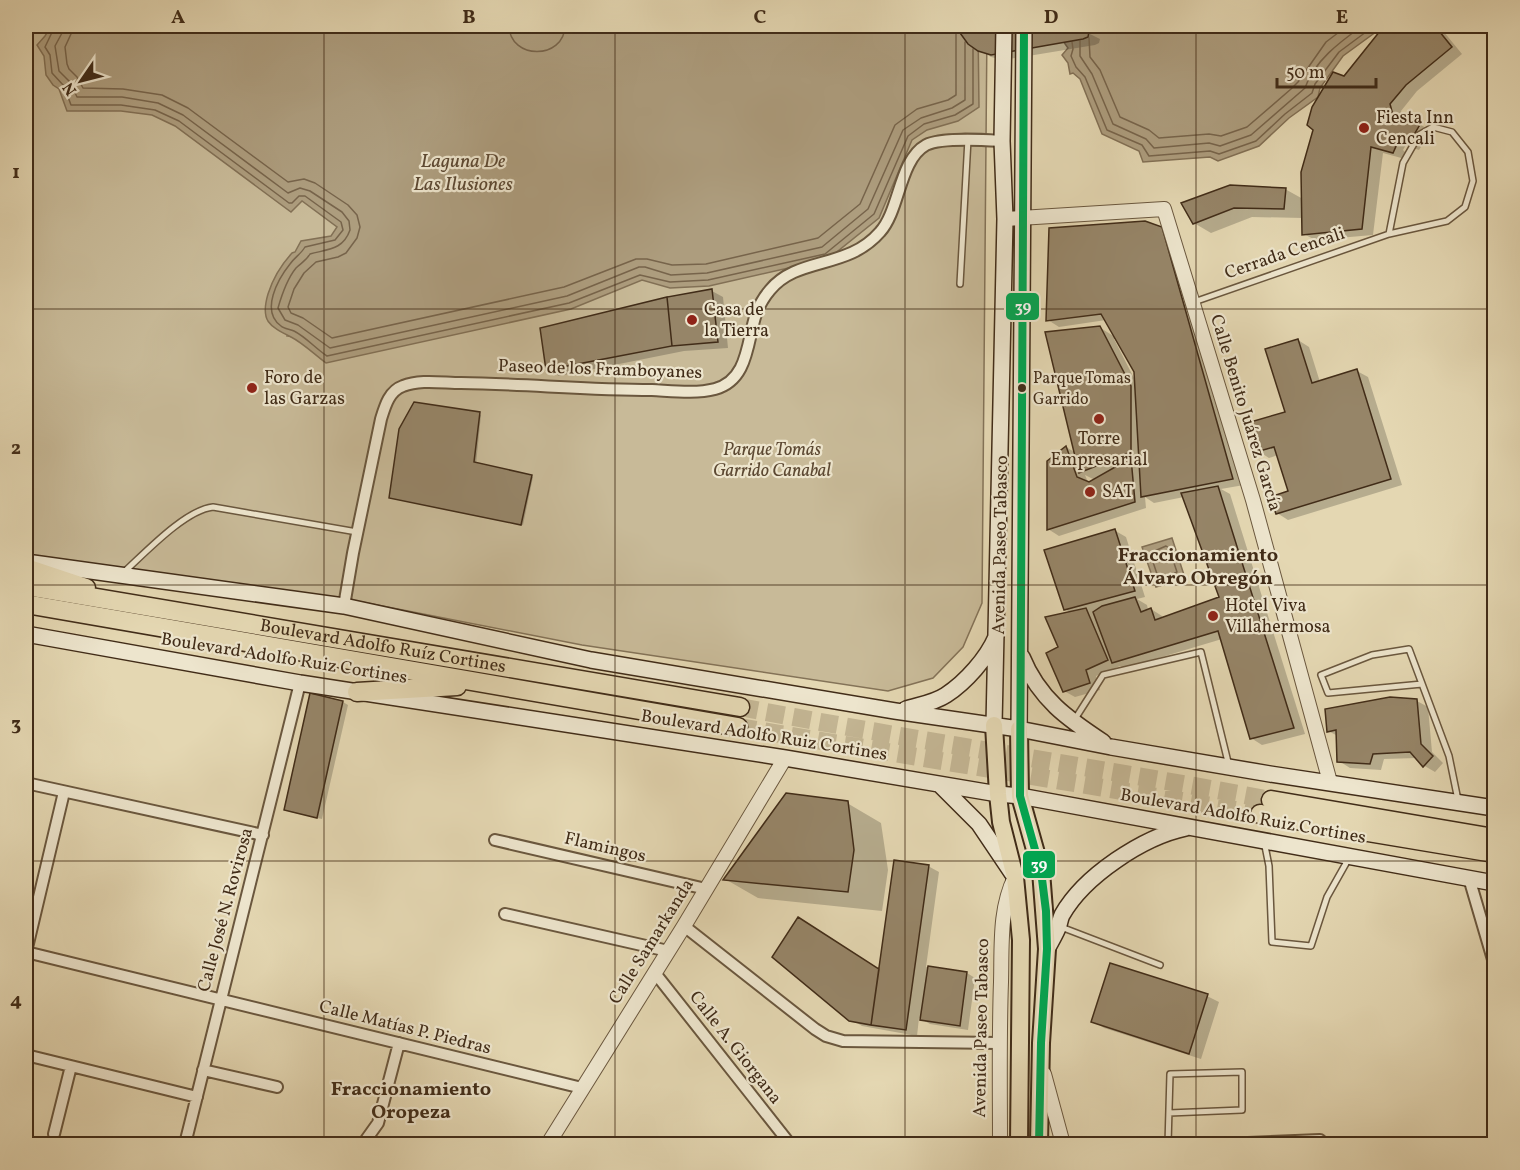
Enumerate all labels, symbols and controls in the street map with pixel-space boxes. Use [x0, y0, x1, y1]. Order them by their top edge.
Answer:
text: A [171, 4, 185, 32]
text: B [462, 4, 476, 32]
text: C [754, 4, 767, 32]
text: D [1044, 4, 1058, 32]
text: E [1336, 4, 1348, 32]
north arrow [51, 51, 111, 111]
scale bar [1277, 51, 1376, 89]
text: 50 m [1286, 61, 1325, 86]
text: N [58, 77, 83, 100]
place label: Fiesta Inn Cencali [1376, 106, 1454, 152]
marker: Fiesta Inn Cencali [1357, 121, 1371, 135]
water label: Laguna De Las Ilusiones [413, 148, 513, 199]
text: 1 [12, 159, 20, 187]
street label: Cerrada Cencali [1221, 222, 1349, 286]
line badge: 39 [1005, 292, 1040, 321]
text: 39 [1015, 297, 1032, 319]
place label: Casa de la Tierra [704, 298, 769, 344]
street label: Calle Benito Juárez García [1203, 311, 1287, 515]
marker: Casa de la Tierra [685, 313, 699, 327]
street label: Paseo de los Framboyanes [497, 354, 703, 386]
place label: Foro de las Garzas [264, 366, 345, 412]
place label: Parque Tomas Garrido [1033, 368, 1131, 411]
marker: Foro de las Garzas [245, 381, 259, 395]
marker: Parque Tomas Garrido [1016, 382, 1028, 394]
marker: Torre Empresarial [1092, 412, 1106, 426]
place label: Torre Empresarial [1050, 427, 1148, 473]
text: 2 [11, 435, 21, 463]
park label: Parque Tomás Garrido Canabal [713, 438, 831, 484]
street label: Avenida Paseo Tabasco [987, 455, 1015, 635]
place label: SAT [1102, 480, 1134, 505]
marker: SAT [1083, 485, 1097, 499]
district label: Fraccionamiento Álvaro Obregón [1118, 542, 1278, 593]
place label: Hotel Viva Villahermosa [1225, 594, 1331, 640]
marker: Hotel Viva Villahermosa [1206, 609, 1220, 623]
street label: Boulevard Adolfo Ruíz Cortines [258, 613, 508, 680]
street label: Boulevard Adolfo Ruiz Cortines [159, 627, 409, 691]
street label: Boulevard Adolfo Ruiz Cortines [639, 704, 889, 768]
text: 3 [11, 711, 21, 739]
street label: Boulevard Adolfo Ruiz Cortines [1118, 783, 1368, 851]
street label: Calle José N. Rovirosa [192, 825, 260, 995]
street label: Flamingos [562, 826, 648, 870]
line badge: 39 [1022, 850, 1056, 879]
text: 39 [1031, 855, 1048, 877]
street label: Calle Samarkanda [603, 874, 701, 1010]
street label: Avenida Paseo Tabasco [968, 938, 996, 1118]
street label: Calle A. Giorgana [683, 986, 787, 1110]
text: 4 [10, 987, 22, 1015]
street label: Calle Matías P. Piedras [316, 995, 494, 1061]
district label: Fraccionamiento Oropeza [331, 1076, 491, 1127]

